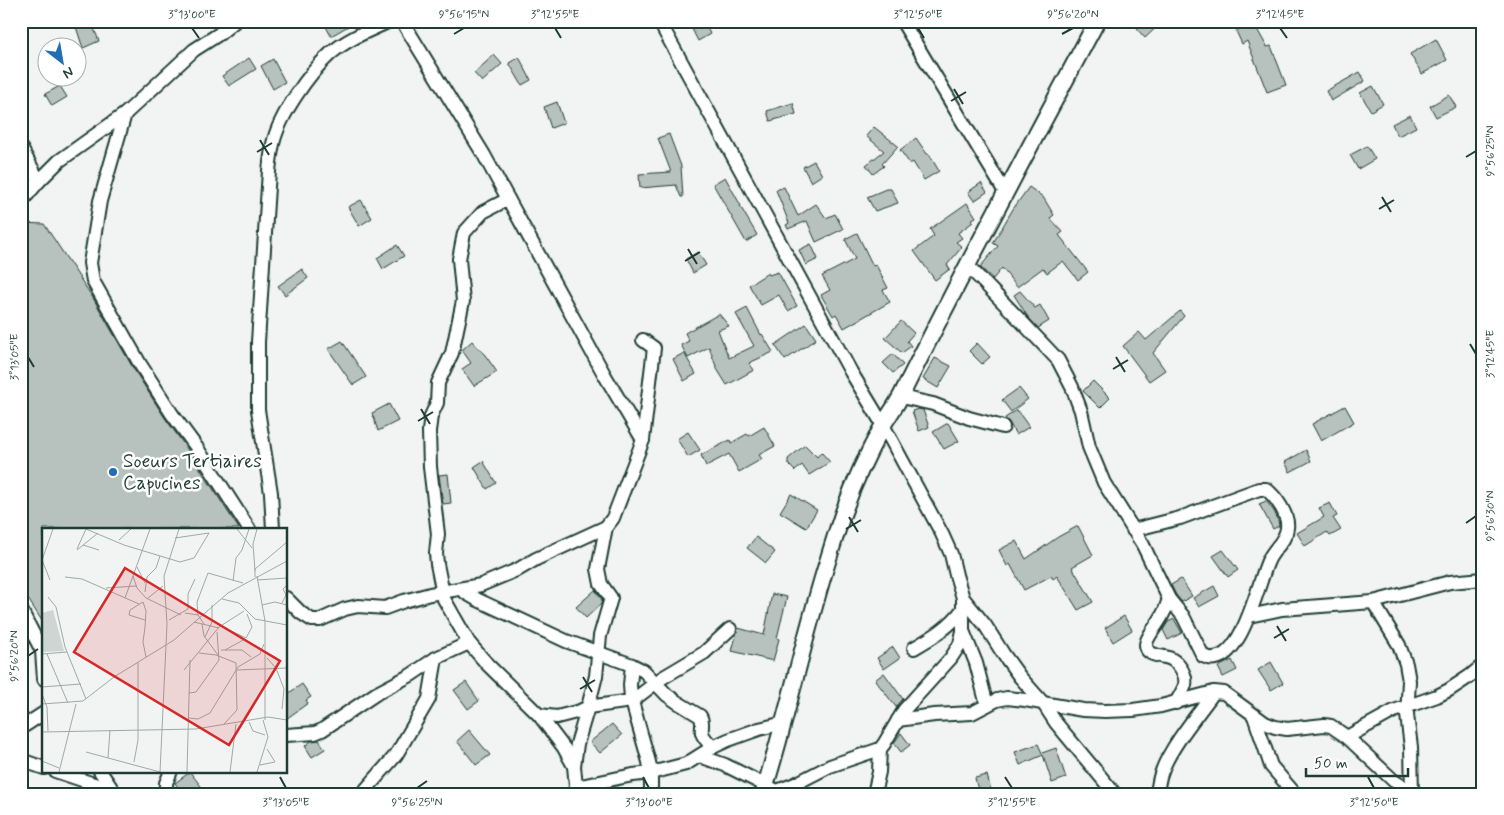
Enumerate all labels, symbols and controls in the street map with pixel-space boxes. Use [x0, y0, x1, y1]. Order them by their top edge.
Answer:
text: 3°13'00"E [168, 7, 216, 23]
text: 9°56'15"N [439, 7, 489, 23]
text: 3°12'55"E [531, 7, 579, 23]
text: 3°12'50"E [893, 7, 943, 23]
text: 9°56'20"N [1047, 7, 1099, 23]
text: 3°12'45"E [1256, 7, 1304, 23]
north arrow [38, 38, 88, 88]
text: N [60, 62, 77, 82]
text: 9°56'25"N [1483, 126, 1499, 176]
text: 3°12'45"E [1483, 330, 1499, 378]
text: 3°13'05"E [7, 334, 23, 380]
place label: Soeurs Tertiaires Capucines [123, 449, 262, 496]
marker: Soeurs Tertiaires Capucines [107, 466, 119, 478]
text: 9°56'30"N [1483, 491, 1499, 541]
inset map [42, 528, 288, 772]
text: 9°56'20"N [7, 630, 23, 682]
scale bar [1306, 745, 1409, 777]
text: 50 m [1314, 754, 1348, 774]
text: 3°13'05"E [263, 795, 309, 811]
text: 9°56'25"N [392, 795, 442, 811]
text: 3°13'00"E [625, 795, 673, 811]
text: 3°12'55"E [988, 795, 1036, 811]
text: 3°12'50"E [1349, 795, 1399, 811]

